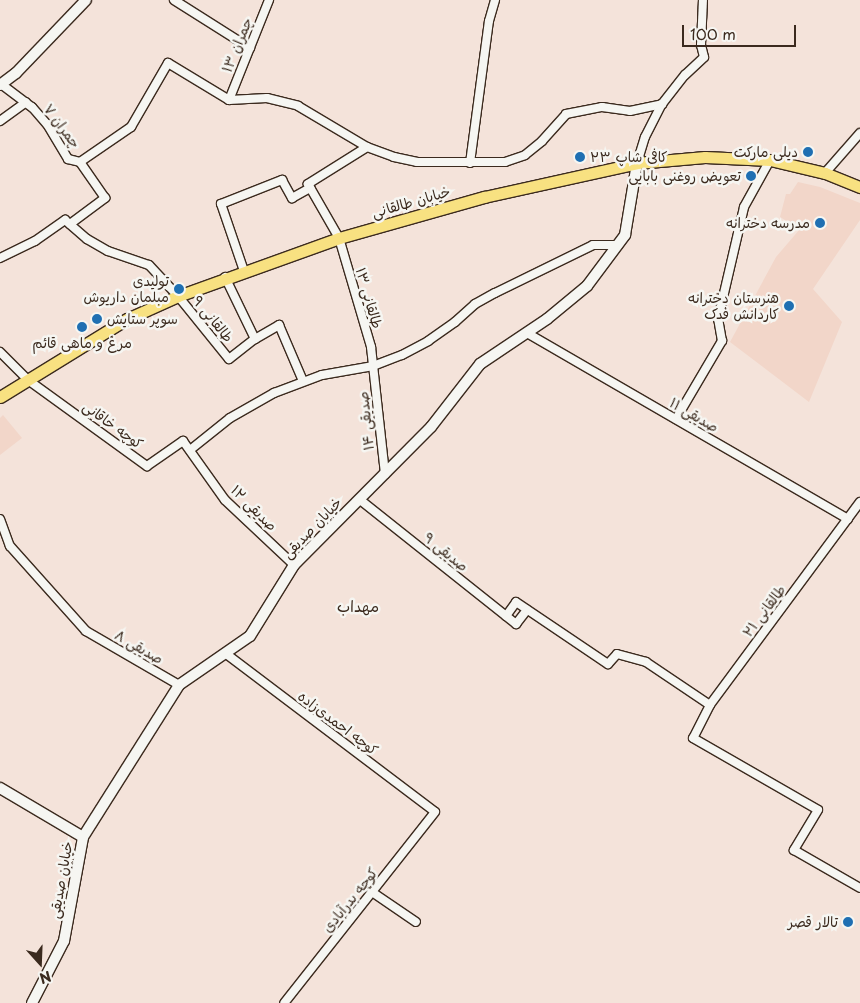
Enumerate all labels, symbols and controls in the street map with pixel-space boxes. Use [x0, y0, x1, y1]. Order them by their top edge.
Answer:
street label: چمران ۱۳ [218, 15, 256, 75]
scale bar [685, 15, 799, 47]
text: 100 m [690, 22, 736, 45]
street label: چمران ۷ [40, 101, 84, 151]
place label: دیلی مارکت [734, 144, 798, 160]
marker: دیلی مارکت [802, 146, 814, 158]
place label: کافی شاپ ۲۳ [590, 149, 668, 165]
marker: کافی شاپ ۲۳ [574, 151, 586, 163]
place label: تعویض روغنی بابایی [629, 168, 741, 184]
marker: تعویض روغنی بابایی [745, 170, 757, 182]
street label: خیابان طالقانی [370, 183, 452, 221]
place label: مدرسه دخترانه [726, 215, 810, 231]
marker: مدرسه دخترانه [814, 217, 826, 229]
street label: طالقانی ۱۳ [352, 266, 386, 330]
place label: تولیدی مبلمان داریوش [84, 273, 169, 306]
marker: تولیدی مبلمان داریوش [173, 283, 185, 295]
place label: هنرستان دخترانه کاردانش فدک [688, 290, 779, 322]
street label: طالقانی ۹ [189, 292, 237, 346]
marker: هنرستان دخترانه کاردانش فدک [783, 300, 795, 312]
place label: سوپر ستایش [107, 311, 178, 327]
marker: سوپر ستایش [91, 313, 103, 325]
marker: مرغ و ماهی قائم [76, 321, 88, 333]
place label: مرغ و ماهی قائم [32, 335, 132, 351]
street label: صدیقی ۱۴ [355, 391, 377, 451]
street label: صدیقی ۱۱ [667, 394, 721, 436]
street label: کوچه خاقانی [80, 398, 146, 452]
street label: صدیقی ۱۲ [228, 482, 280, 534]
street label: خیابان صدیقی [279, 494, 345, 562]
street label: صدیقی ۹ [420, 529, 472, 575]
street label: طالقانی ۲۱ [739, 582, 789, 640]
district label: مهداب [337, 597, 379, 615]
street label: صدیقی ۸ [112, 626, 166, 668]
street label: کوچه احمدی‌زاده [295, 688, 381, 758]
street label: خیابان صدیقی [46, 840, 76, 920]
street label: کوچه بدرآبادی [319, 864, 381, 936]
place label: تالار قصر [788, 914, 838, 930]
marker: تالار قصر [842, 916, 854, 928]
north arrow [15, 938, 65, 988]
text: N [36, 966, 54, 989]

